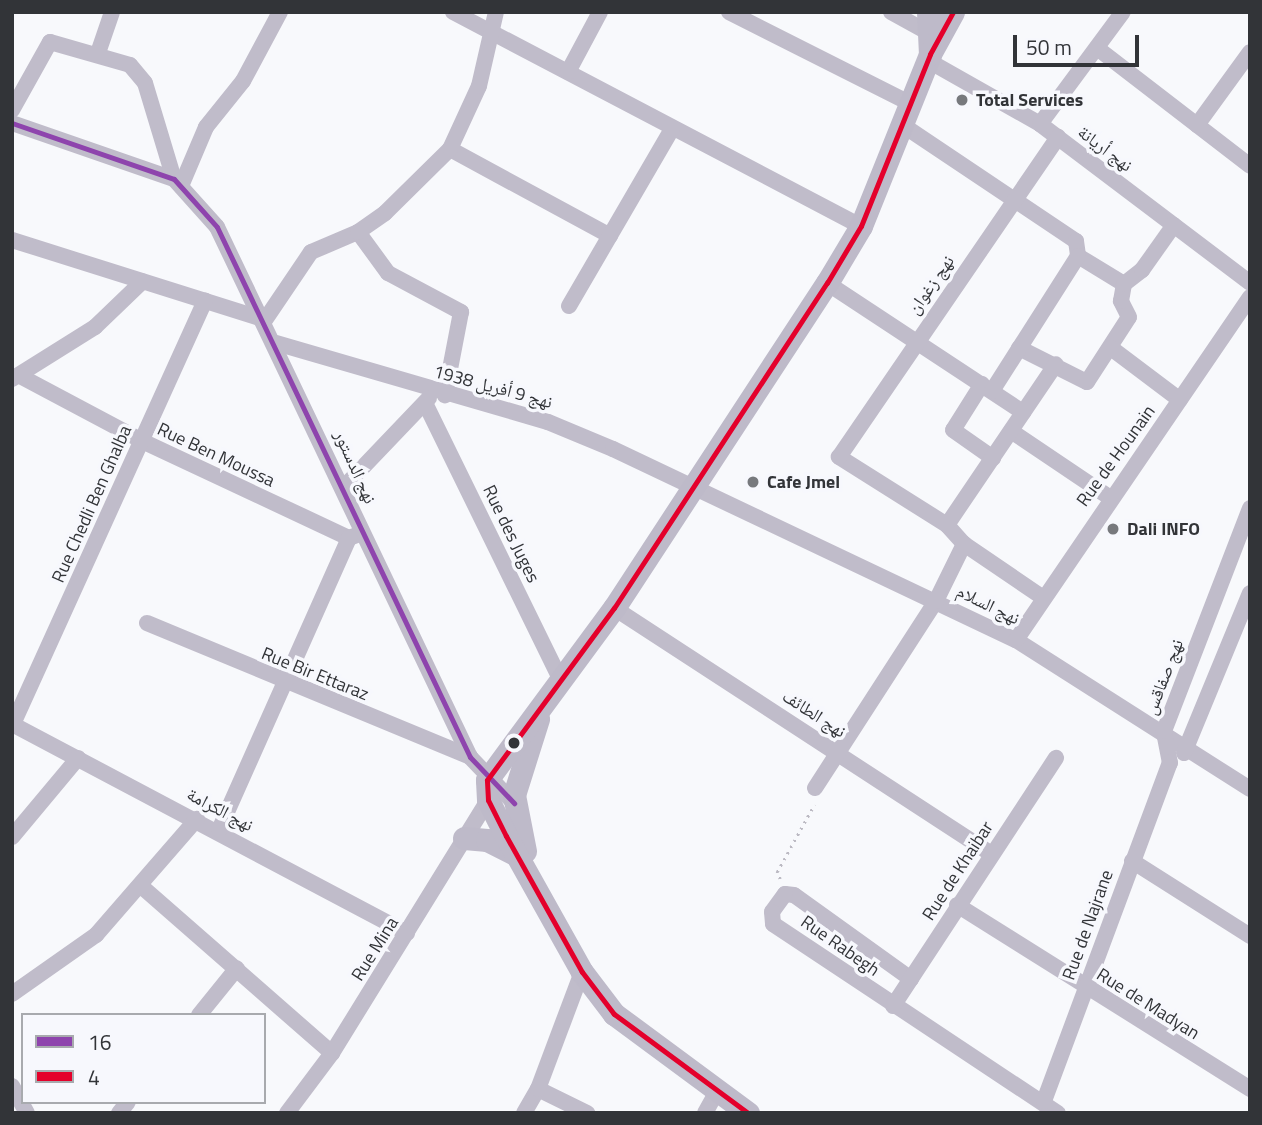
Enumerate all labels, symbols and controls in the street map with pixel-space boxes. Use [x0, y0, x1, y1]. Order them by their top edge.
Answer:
scale bar [1017, 21, 1143, 65]
text: 50 m [1026, 31, 1072, 63]
place label: Total Services [976, 89, 1083, 111]
marker: Total Services [954, 92, 970, 108]
street label: نهج أريانة [1073, 121, 1137, 177]
street label: نهج زغوان [903, 251, 959, 319]
street label: نهج 9 أفريل 1938 [431, 361, 555, 413]
street label: Rue de Hounain [1072, 401, 1160, 511]
street label: Rue Ben Moussa [154, 418, 278, 492]
street label: Rue Chedli Ben Ghalba [48, 422, 136, 586]
street label: نهج الدستور [329, 427, 381, 507]
place label: Cafe Jmel [767, 471, 840, 493]
marker: Cafe Jmel [745, 474, 761, 490]
street label: Rue des Juges [478, 482, 544, 586]
place label: Dali INFO [1127, 518, 1200, 540]
marker: Dali INFO [1105, 521, 1121, 537]
street label: نهج السلام [953, 580, 1023, 630]
street label: نهج صفاقس [1140, 636, 1188, 718]
street label: Rue Bir Ettaraz [258, 643, 372, 705]
street label: نهج الطائف [778, 686, 850, 742]
unlabelled marker [507, 736, 521, 750]
street label: نهج الكرامة [183, 784, 257, 836]
street label: Rue de Khaibar [918, 817, 998, 925]
street label: Rue de Najrane [1058, 867, 1118, 983]
street label: Rue Rabegh [796, 911, 884, 981]
street label: Rue Mina [347, 913, 403, 985]
street label: Rue de Madyan [1093, 964, 1203, 1044]
legend [21, 1013, 266, 1104]
text: 16 [88, 1026, 112, 1058]
text: 4 [88, 1061, 100, 1093]

